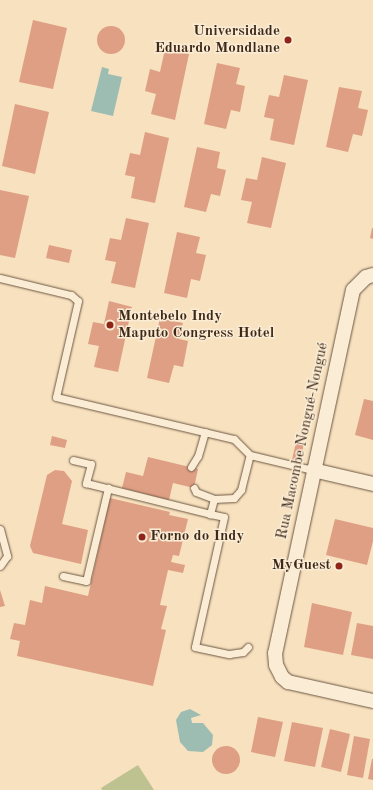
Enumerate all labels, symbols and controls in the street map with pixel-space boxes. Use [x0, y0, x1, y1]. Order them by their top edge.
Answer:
place label: Universidade Eduardo Mondlane [154, 22, 280, 57]
marker: Universidade Eduardo Mondlane [283, 35, 293, 45]
place label: Montebelo Indy Maputo Congress Hotel [118, 307, 274, 342]
marker: Montebelo Indy Maputo Congress Hotel [105, 320, 115, 330]
street label: Rua Macombe Nongué-Nongué [273, 341, 333, 541]
place label: Forno do Indy [150, 528, 244, 546]
marker: Forno do Indy [137, 532, 147, 542]
place label: MyGuest [272, 557, 331, 575]
marker: MyGuest [334, 561, 344, 571]

